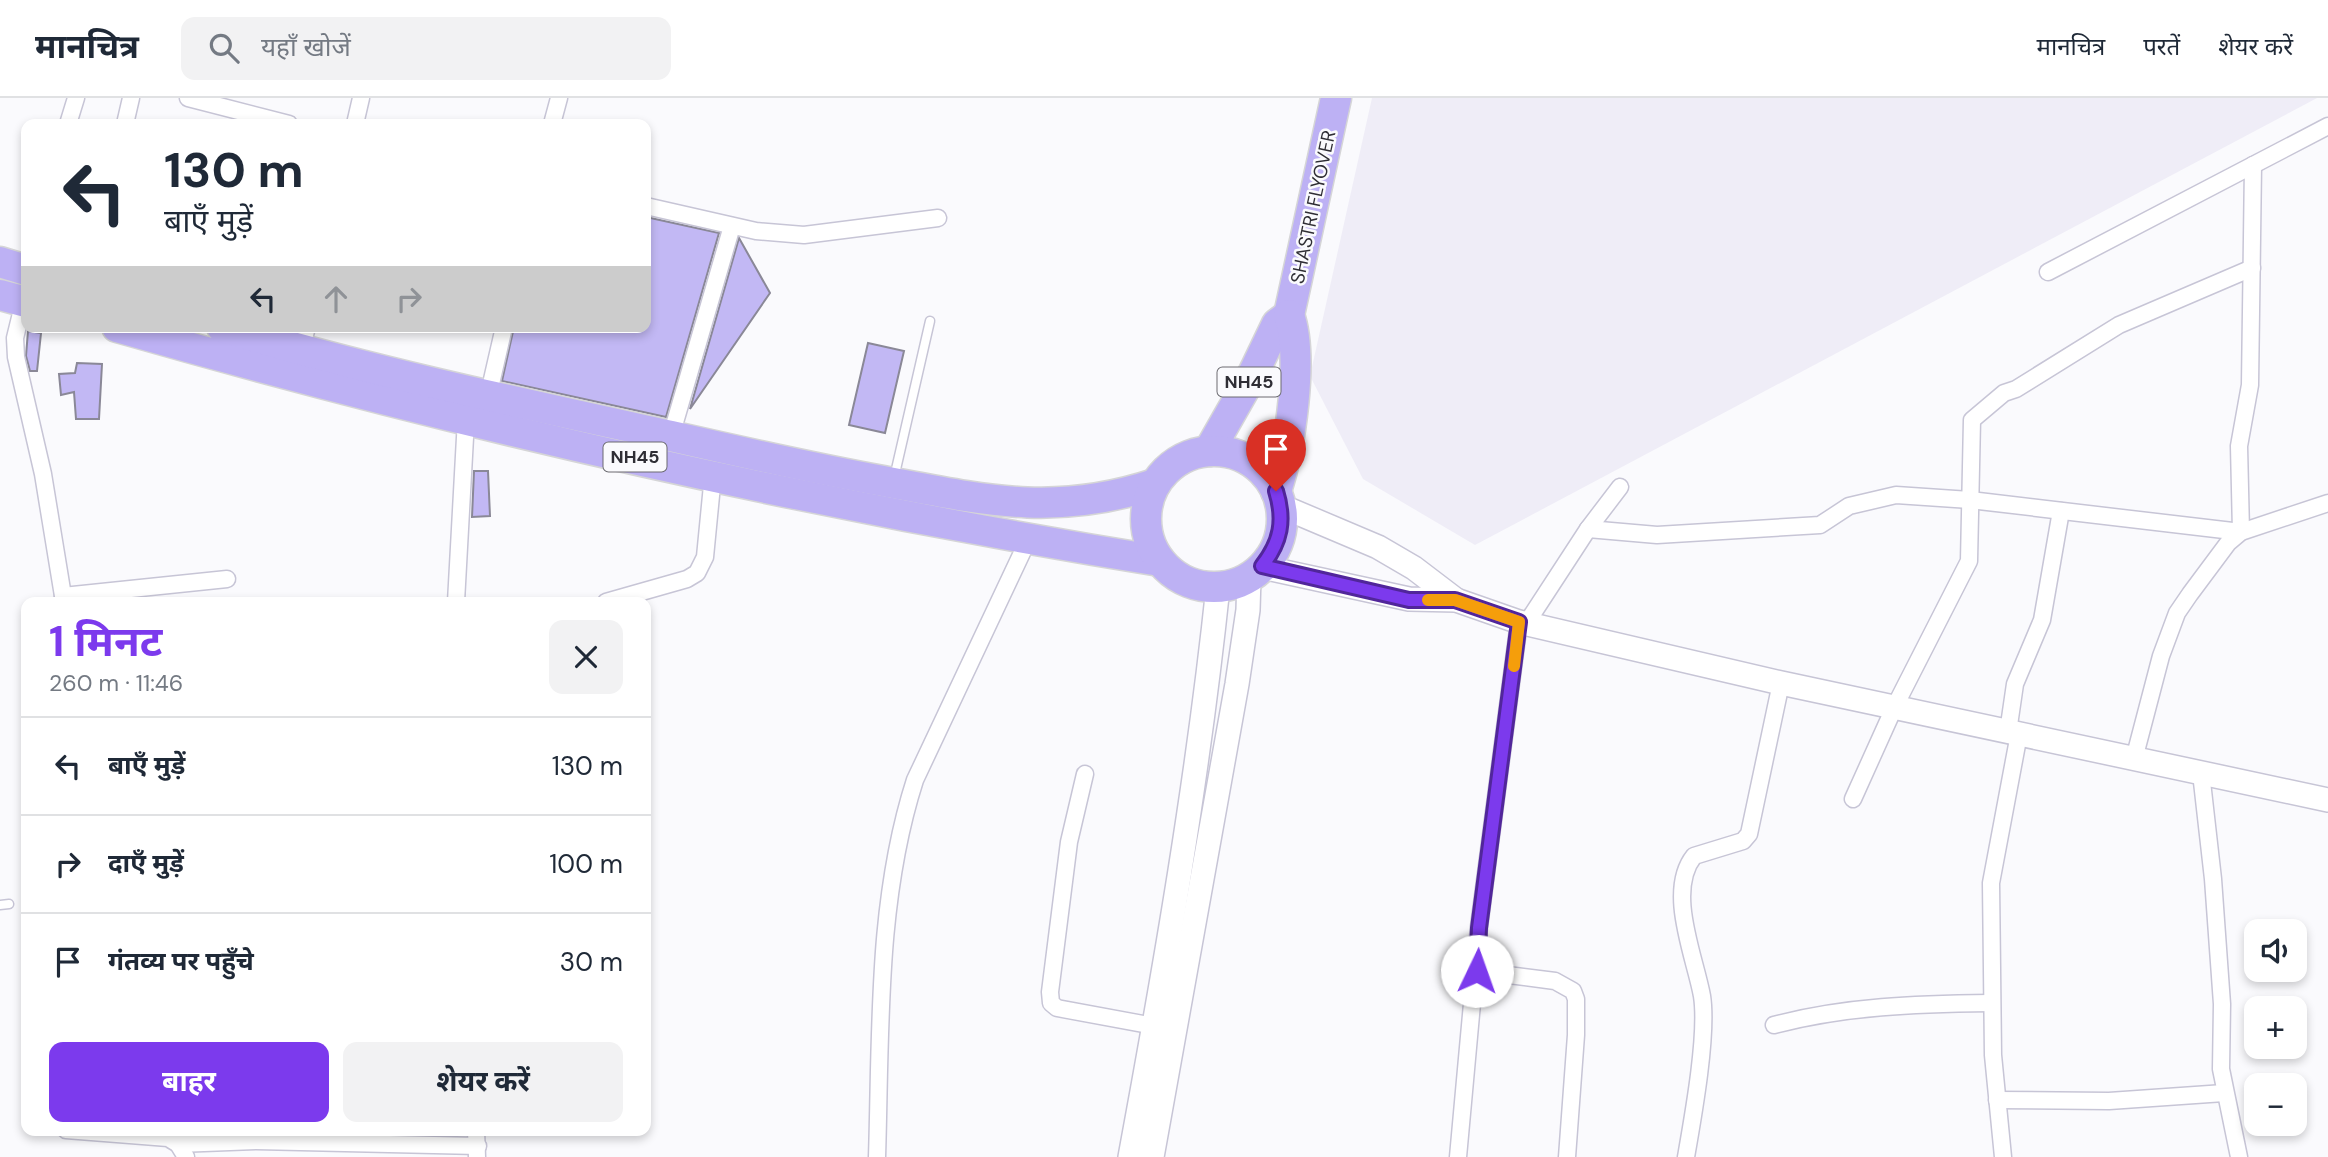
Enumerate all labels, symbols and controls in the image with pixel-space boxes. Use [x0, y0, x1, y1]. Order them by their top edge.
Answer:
search box [181, 17, 671, 80]
text: मानचित्र [35, 25, 139, 68]
icon: search [205, 29, 243, 67]
text: यहाँ खोजें [261, 30, 351, 64]
text: मानचित्र [2037, 31, 2105, 62]
text: परतें [2143, 31, 2180, 62]
text: शेयर करें [2218, 31, 2293, 62]
street label: SHASTRI FLYOVER [1285, 128, 1341, 286]
text: 130 m [164, 138, 304, 202]
icon: left [49, 147, 140, 238]
text: बाएँ मुड़ें [164, 200, 253, 242]
icon: left [244, 280, 282, 318]
icon: ahead [317, 280, 355, 318]
icon: right [390, 280, 428, 318]
road number: NH45 [1218, 368, 1280, 396]
pin [1246, 419, 1306, 491]
icon: arrive [1257, 430, 1295, 468]
road number: NH45 [604, 442, 666, 472]
text: 1 मिनट [49, 614, 162, 669]
button: close [549, 620, 623, 694]
text: 260 m · 11:46 [49, 668, 183, 698]
icon: left [49, 747, 87, 785]
text: बाएँ मुड़ें [108, 748, 185, 782]
text: 130 m [552, 749, 623, 783]
icon: right [49, 845, 87, 883]
text: दाएँ मुड़ें [108, 846, 184, 880]
text: 100 m [549, 847, 623, 881]
map controls [2244, 919, 2307, 1136]
button: sound [2244, 919, 2307, 982]
position arrow [1440, 934, 1514, 1008]
icon: arrive [49, 943, 87, 981]
text: गंतव्य पर पहुँचे [108, 944, 254, 978]
text: 30 m [560, 945, 623, 979]
button: + [2244, 996, 2307, 1059]
button: बाहर [49, 1042, 329, 1122]
button: शेयर करें [343, 1042, 623, 1122]
button: − [2244, 1073, 2307, 1136]

